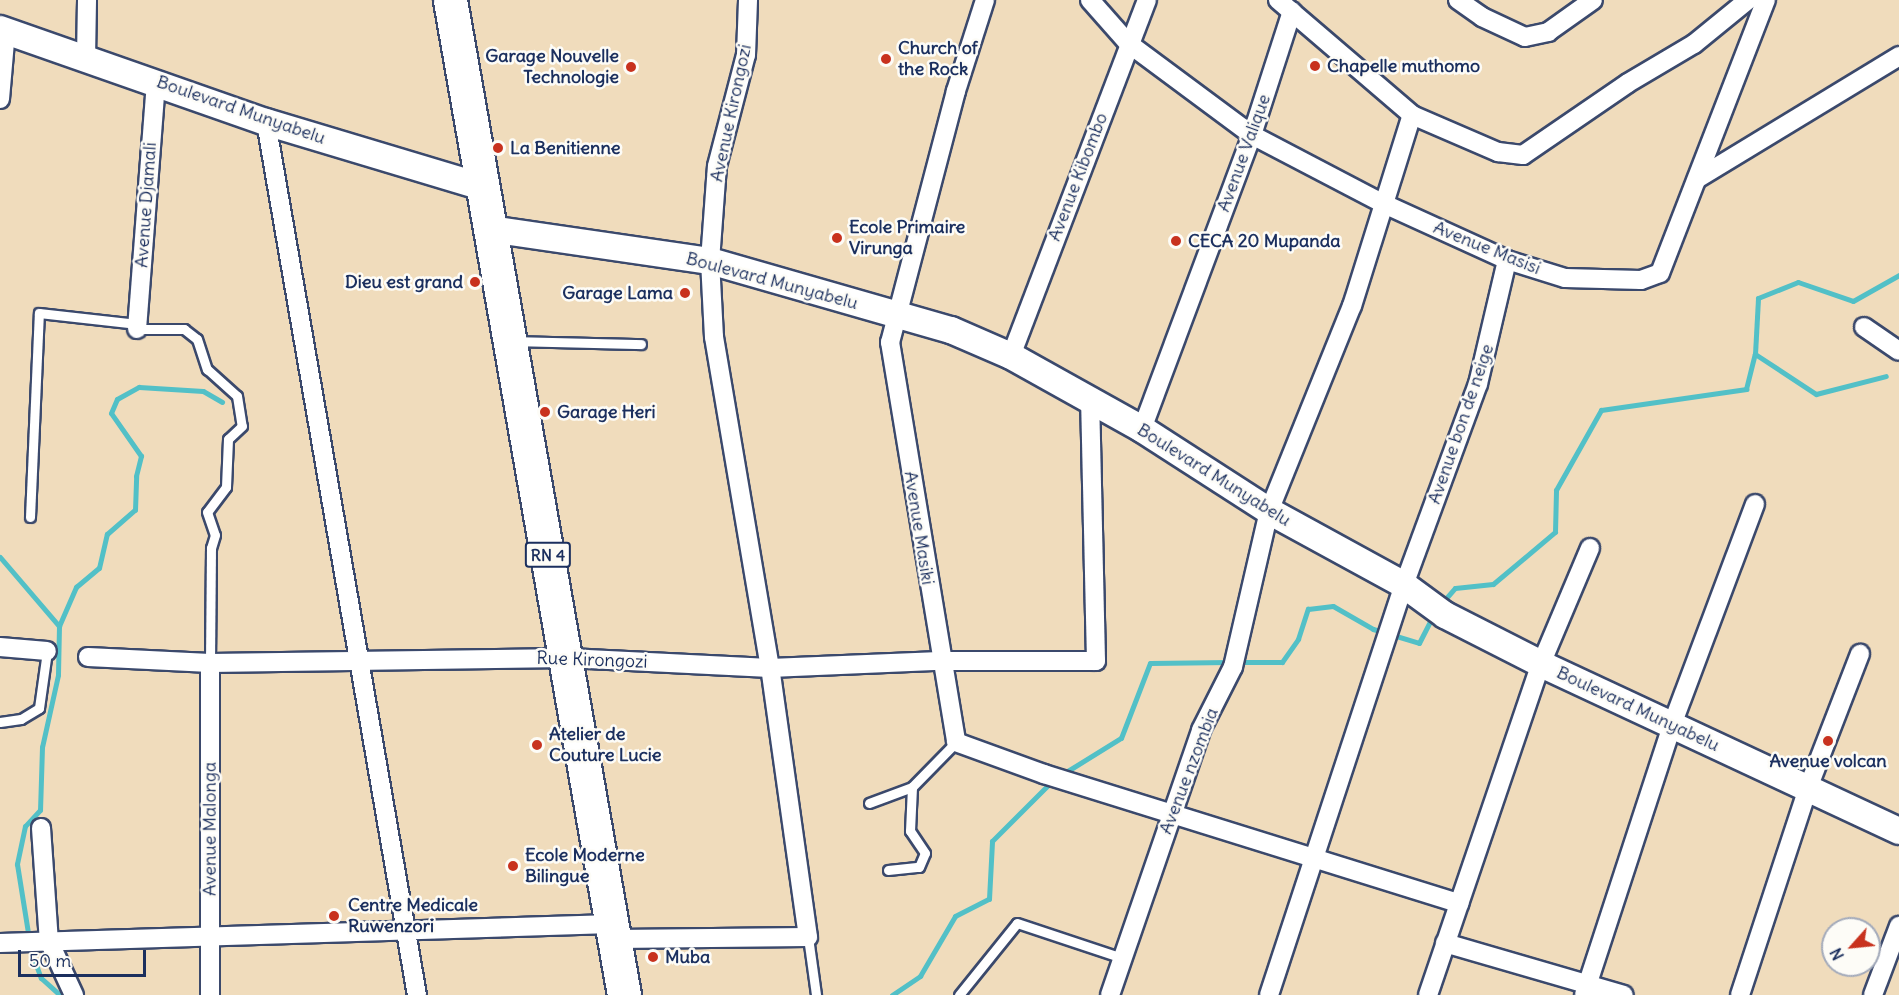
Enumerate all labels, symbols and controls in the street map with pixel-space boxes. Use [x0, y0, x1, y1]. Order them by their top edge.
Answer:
place label: Church of the Rock [898, 38, 978, 80]
street label: Avenue Kirongozi [706, 42, 756, 184]
place label: Garage Nouvelle Technologie [485, 46, 619, 88]
marker: Church of the Rock [879, 52, 893, 66]
place label: Chapelle muthomo [1327, 55, 1480, 77]
marker: Chapelle muthomo [1308, 59, 1322, 73]
marker: Garage Nouvelle Technologie [624, 60, 638, 74]
street label: Boulevard Munyabelu [154, 71, 328, 149]
street label: Avenue Valique [1213, 91, 1275, 215]
street label: Avenue Kibombo [1044, 110, 1112, 244]
place label: La Benitienne [510, 137, 621, 159]
street label: Avenue Djamali [131, 141, 161, 269]
marker: La Benitienne [491, 141, 505, 155]
place label: Ecole Primaire Virunga [849, 217, 965, 260]
street label: Avenue Masisi [1430, 217, 1544, 279]
place label: CECA 20 Mupanda [1188, 230, 1340, 252]
marker: Ecole Primaire Virunga [830, 231, 844, 245]
marker: CECA 20 Mupanda [1169, 234, 1183, 248]
street label: Boulevard Munyabelu [684, 248, 860, 314]
place label: Dieu est grand [345, 271, 463, 293]
marker: Dieu est grand [468, 275, 482, 289]
place label: Garage Lama [562, 282, 673, 304]
marker: Garage Lama [678, 286, 692, 300]
street label: Avenue bon de neige [1423, 341, 1499, 507]
place label: Garage Heri [557, 401, 656, 423]
marker: Garage Heri [538, 405, 552, 419]
street label: Boulevard Munyabelu [1133, 419, 1295, 531]
street label: Avenue Masiki [899, 470, 939, 586]
road number: RN 4 [524, 542, 572, 568]
street label: Rue Kirongozi [536, 647, 648, 673]
street label: Boulevard Munyabelu [1553, 662, 1723, 756]
street label: Avenue nzombia [1155, 705, 1223, 837]
place label: Atelier de Couture Lucie [549, 724, 662, 766]
marker: Avenue volcan [1821, 734, 1835, 748]
marker: Atelier de Couture Lucie [530, 738, 544, 752]
place label: Avenue volcan [1769, 750, 1887, 772]
street label: Avenue Malonga [199, 762, 221, 896]
place label: Ecole Moderne Bilingue [525, 845, 645, 888]
marker: Ecole Moderne Bilingue [506, 859, 520, 873]
place label: Centre Medicale Ruwenzori [348, 895, 478, 938]
marker: Centre Medicale Ruwenzori [325, 907, 343, 925]
north arrow [1821, 917, 1881, 977]
scale bar [21, 938, 148, 976]
text: N [1825, 945, 1848, 964]
place label: Muba [665, 946, 710, 968]
text: 50 m [29, 949, 71, 972]
marker: Muba [646, 950, 660, 964]

